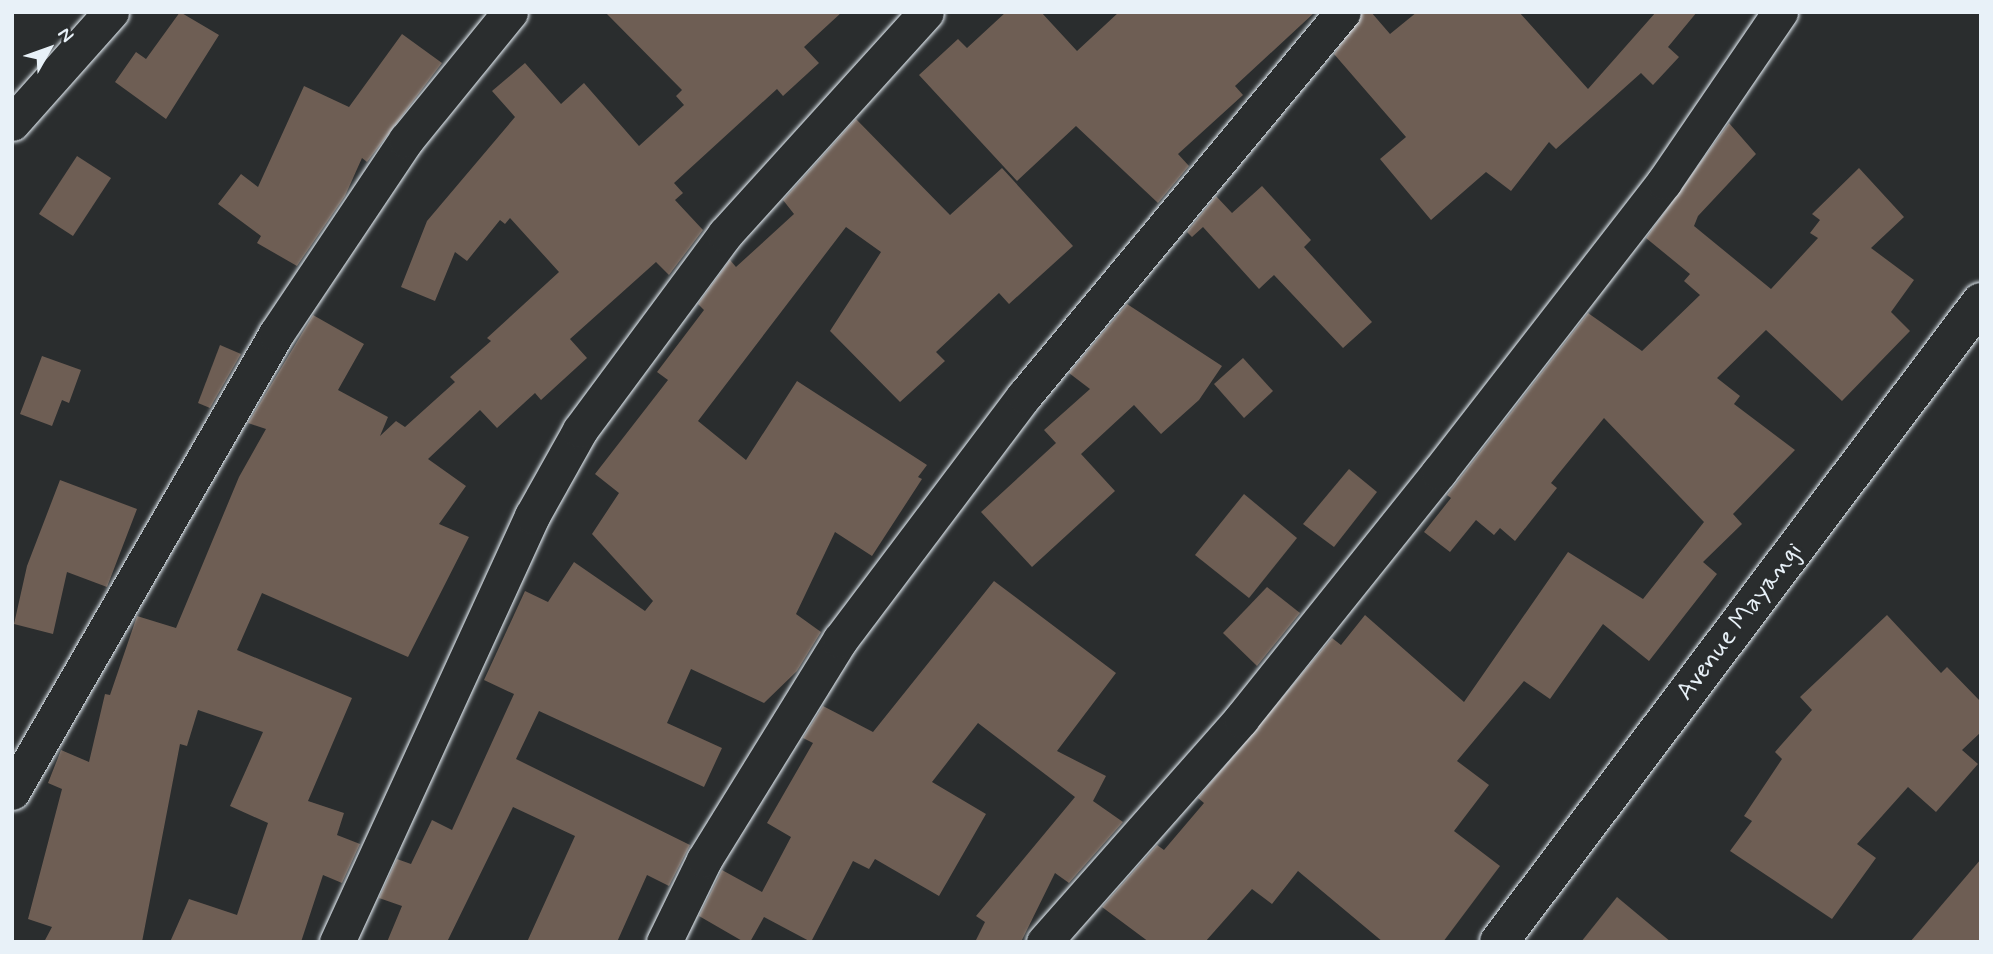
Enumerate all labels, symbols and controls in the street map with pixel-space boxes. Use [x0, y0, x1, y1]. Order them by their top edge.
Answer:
north arrow [14, 14, 84, 84]
text: N [52, 22, 79, 48]
street label: Avenue Mayangi [1671, 537, 1809, 707]

